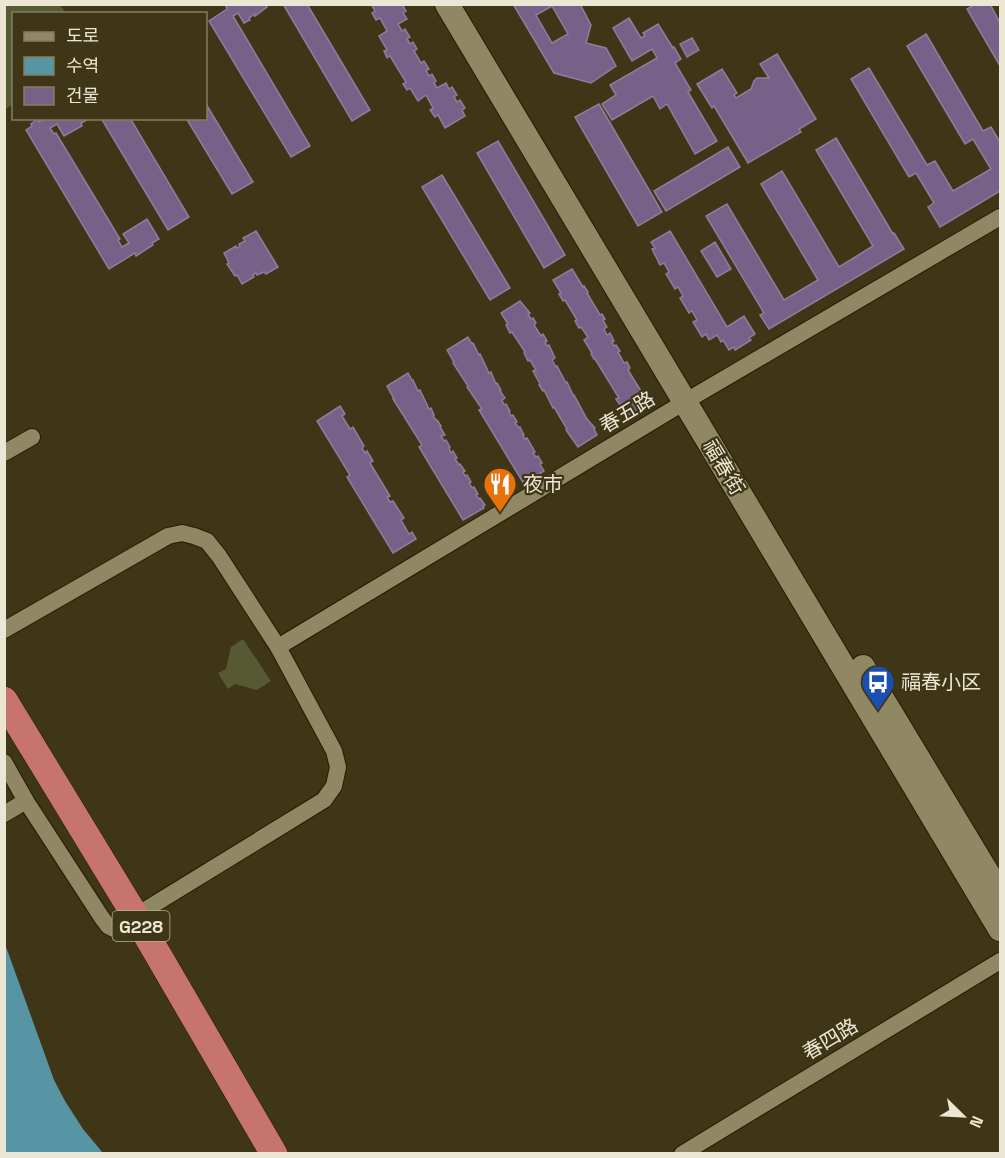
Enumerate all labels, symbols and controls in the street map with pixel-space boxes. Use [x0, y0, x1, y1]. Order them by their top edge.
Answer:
legend [12, 12, 207, 120]
text: 도로 [66, 24, 99, 47]
text: 수역 [66, 54, 99, 77]
text: 건물 [66, 84, 99, 107]
street label: 春五路 [595, 385, 659, 439]
street label: 福春街 [697, 435, 751, 499]
restaurant icon: 夜市 [482, 466, 518, 513]
place label: 夜市 [523, 471, 563, 497]
bus stop icon: 福春小区 [860, 664, 896, 711]
place label: 福春小区 [901, 669, 981, 695]
road number: G228 [112, 911, 170, 941]
street label: 春四路 [798, 1012, 862, 1066]
north arrow [933, 1086, 993, 1146]
text: N [964, 1113, 988, 1131]

